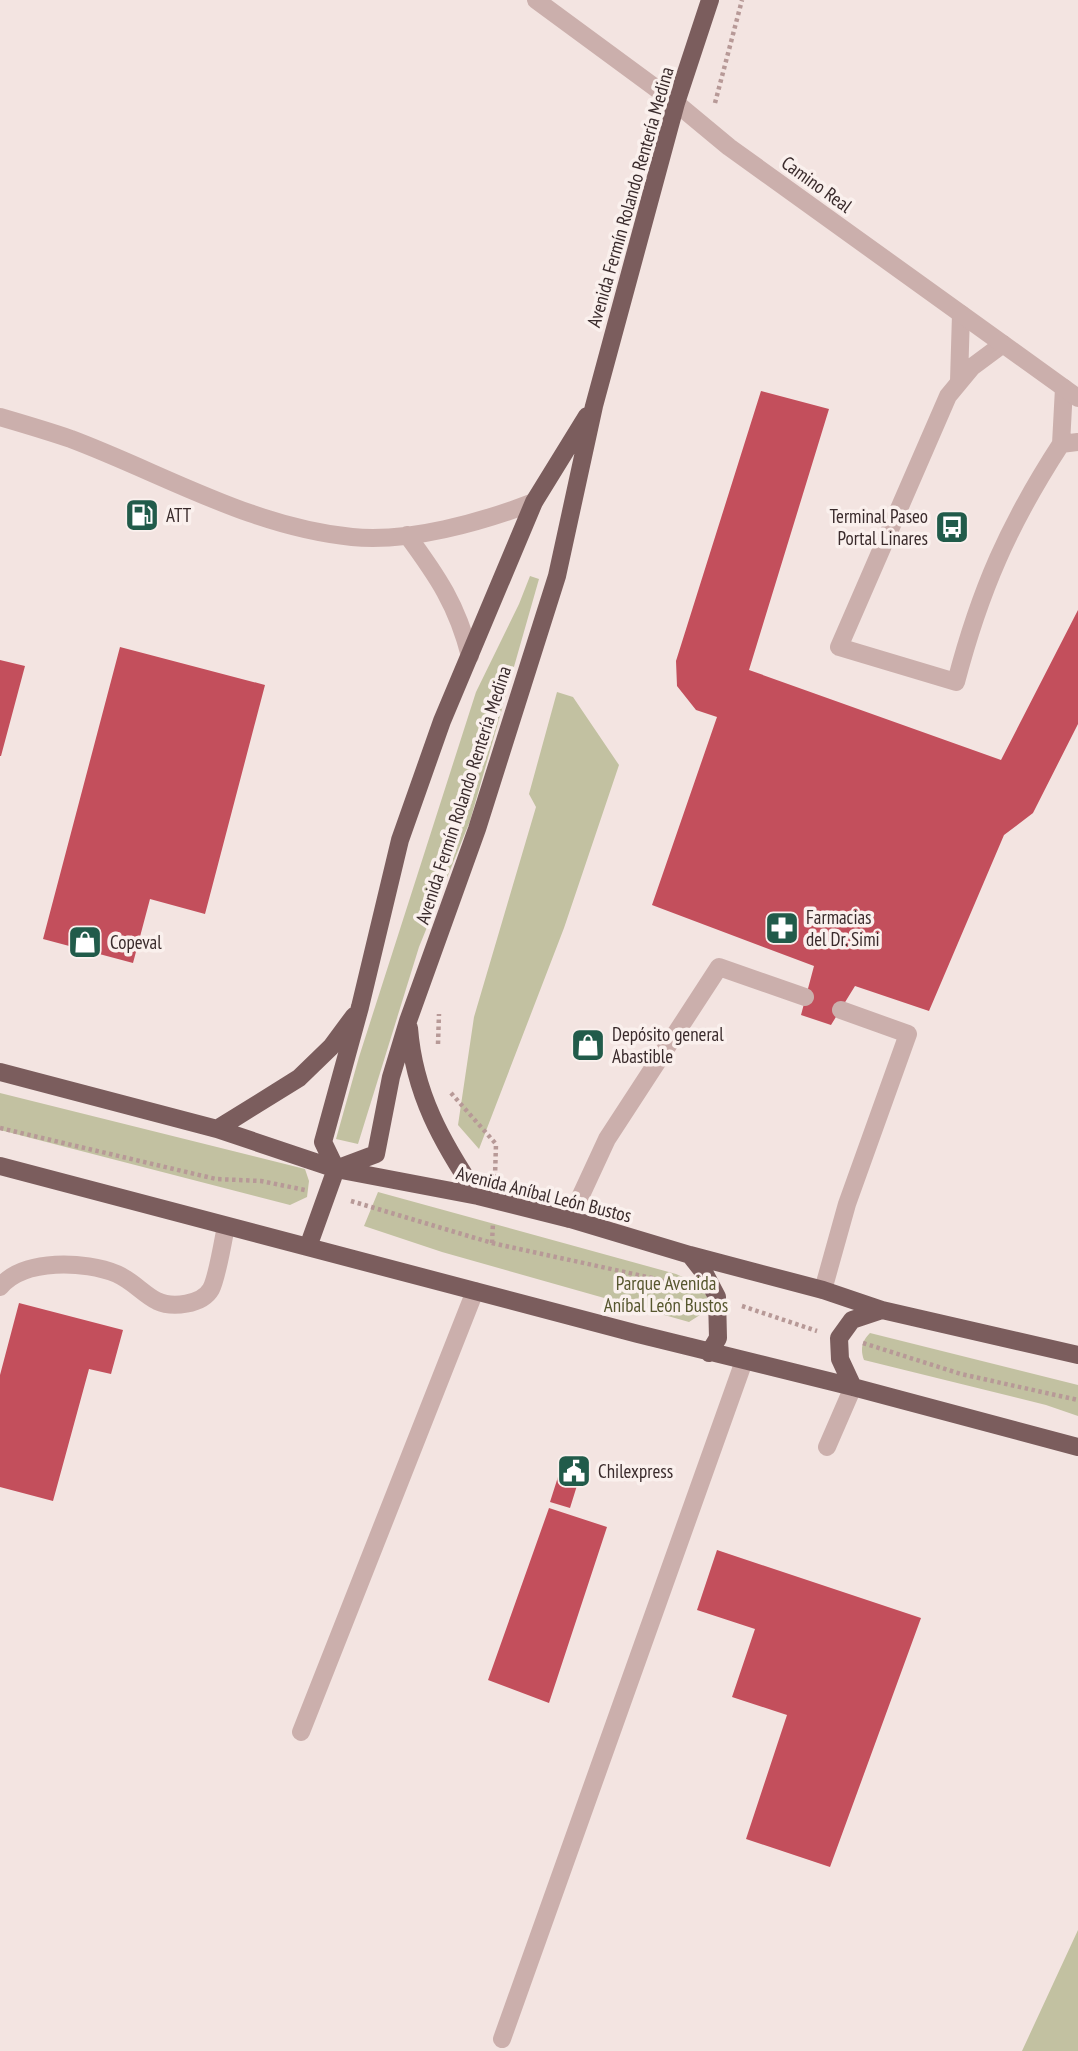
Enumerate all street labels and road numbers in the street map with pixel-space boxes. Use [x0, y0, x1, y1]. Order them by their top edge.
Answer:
street label: Avenida Fermín Rolando Rentería Medina [581, 64, 679, 330]
street label: Camino Real [777, 150, 857, 218]
street label: Avenida Fermín Rolando Rentería Medina [410, 663, 516, 927]
street label: Avenida Aníbal León Bustos [454, 1161, 634, 1227]

